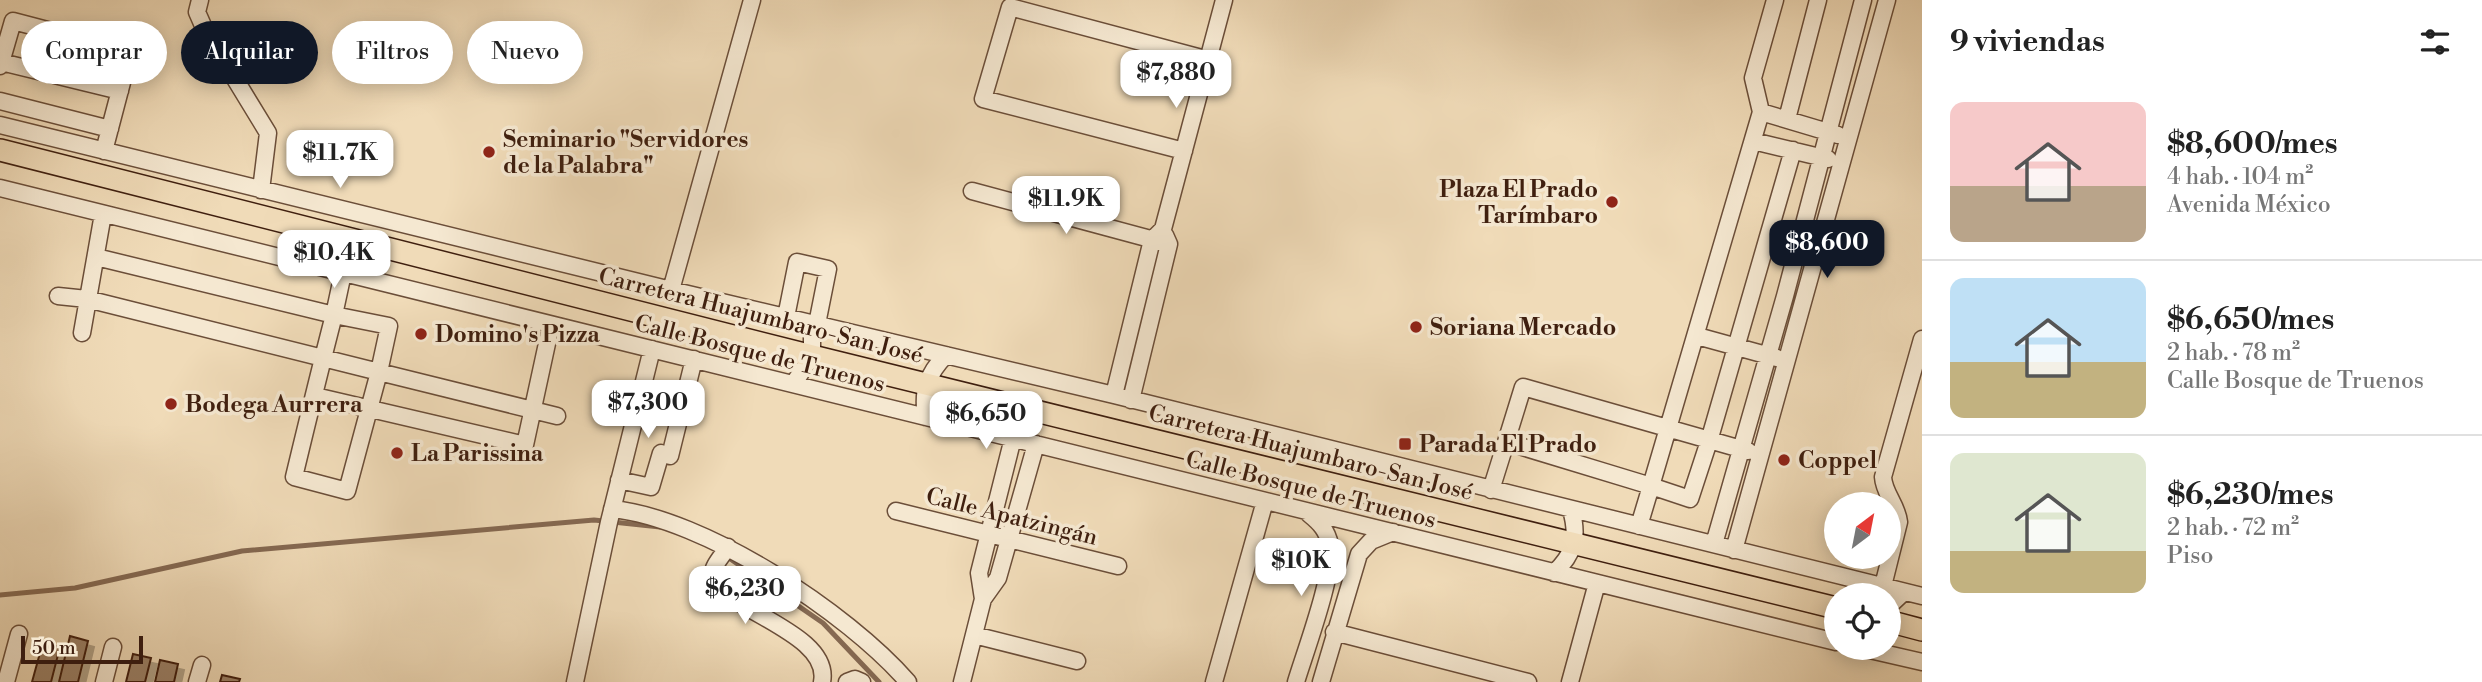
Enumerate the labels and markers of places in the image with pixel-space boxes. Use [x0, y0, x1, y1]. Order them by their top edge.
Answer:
pin: $7,880 [1119, 50, 1233, 110]
place label: Seminario "Servidores de la Palabra" [503, 126, 749, 180]
pin: $11.7K [283, 130, 397, 190]
marker: Seminario "Servidores de la Palabra" [481, 144, 497, 160]
pin: $11.9K [1009, 176, 1123, 236]
place label: Plaza El Prado Tarímbaro [1439, 176, 1598, 230]
marker: Plaza El Prado Tarímbaro [1604, 194, 1620, 210]
pin: $8,600 [1770, 220, 1884, 280]
pin: $10.4K [277, 230, 391, 290]
place label: Soriana Mercado [1430, 314, 1616, 342]
marker: Soriana Mercado [1408, 319, 1424, 335]
place label: Domino's Pizza [435, 321, 600, 349]
marker: Domino's Pizza [413, 326, 429, 342]
pin: $7,300 [591, 380, 705, 440]
place label: Bodega Aurrera [185, 391, 363, 419]
pin: $6,650 [929, 392, 1043, 451]
marker: Bodega Aurrera [163, 396, 179, 412]
place label: Parada El Prado [1419, 431, 1597, 459]
marker: Parada El Prado [1397, 436, 1413, 452]
place label: La Parissina [411, 440, 544, 468]
marker: La Parissina [389, 445, 405, 461]
place label: Coppel [1798, 447, 1877, 475]
marker: Coppel [1776, 452, 1792, 468]
pin: $10K [1260, 538, 1342, 598]
pin: $6,230 [688, 566, 802, 626]

